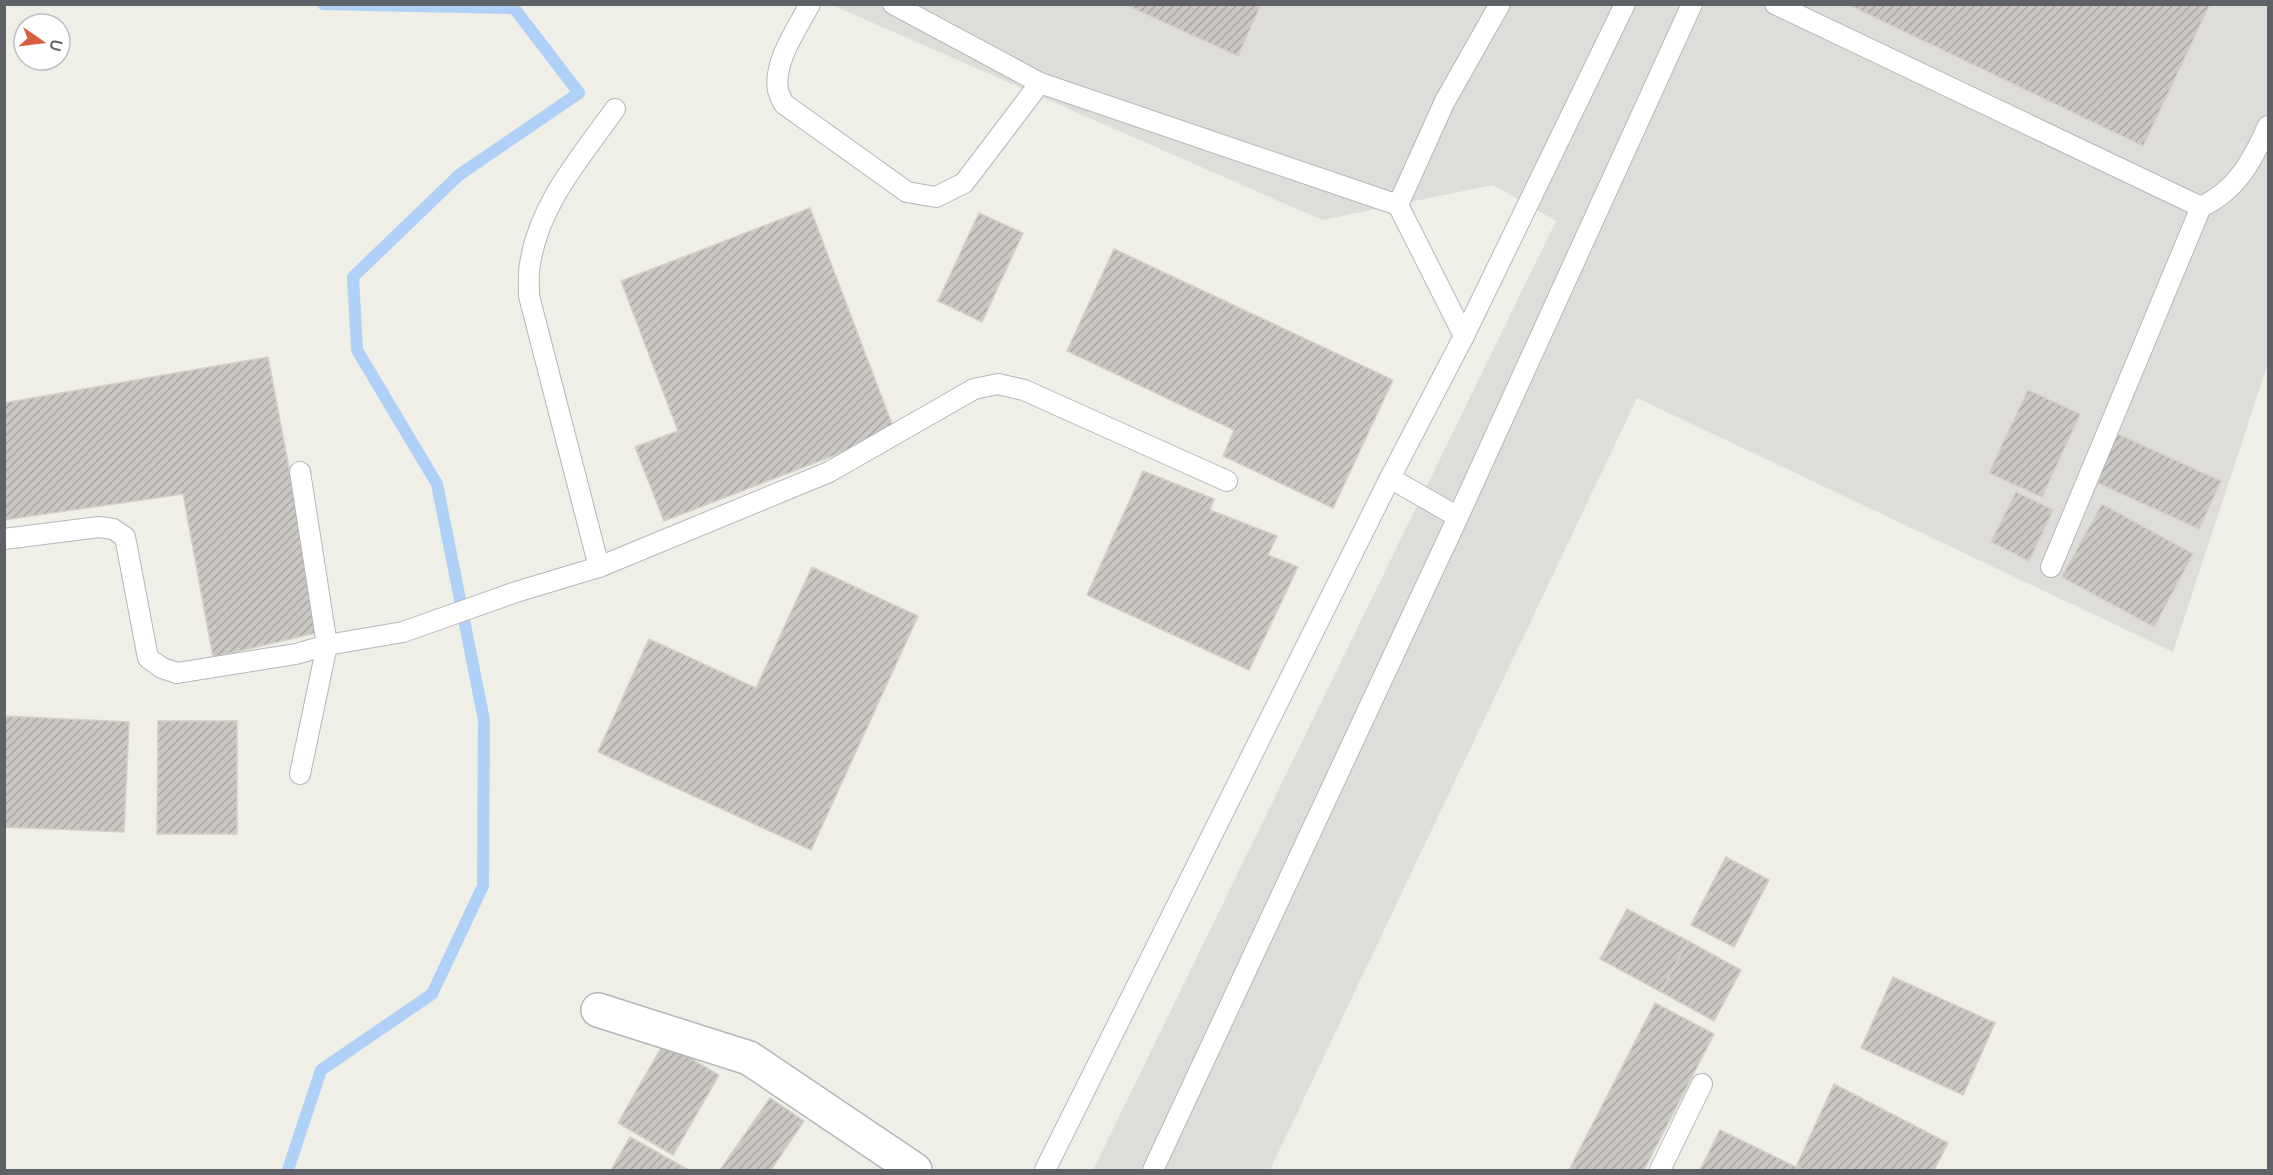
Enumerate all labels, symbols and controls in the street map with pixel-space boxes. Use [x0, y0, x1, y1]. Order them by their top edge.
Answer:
north arrow [12, 12, 72, 72]
text: U [45, 38, 67, 53]

